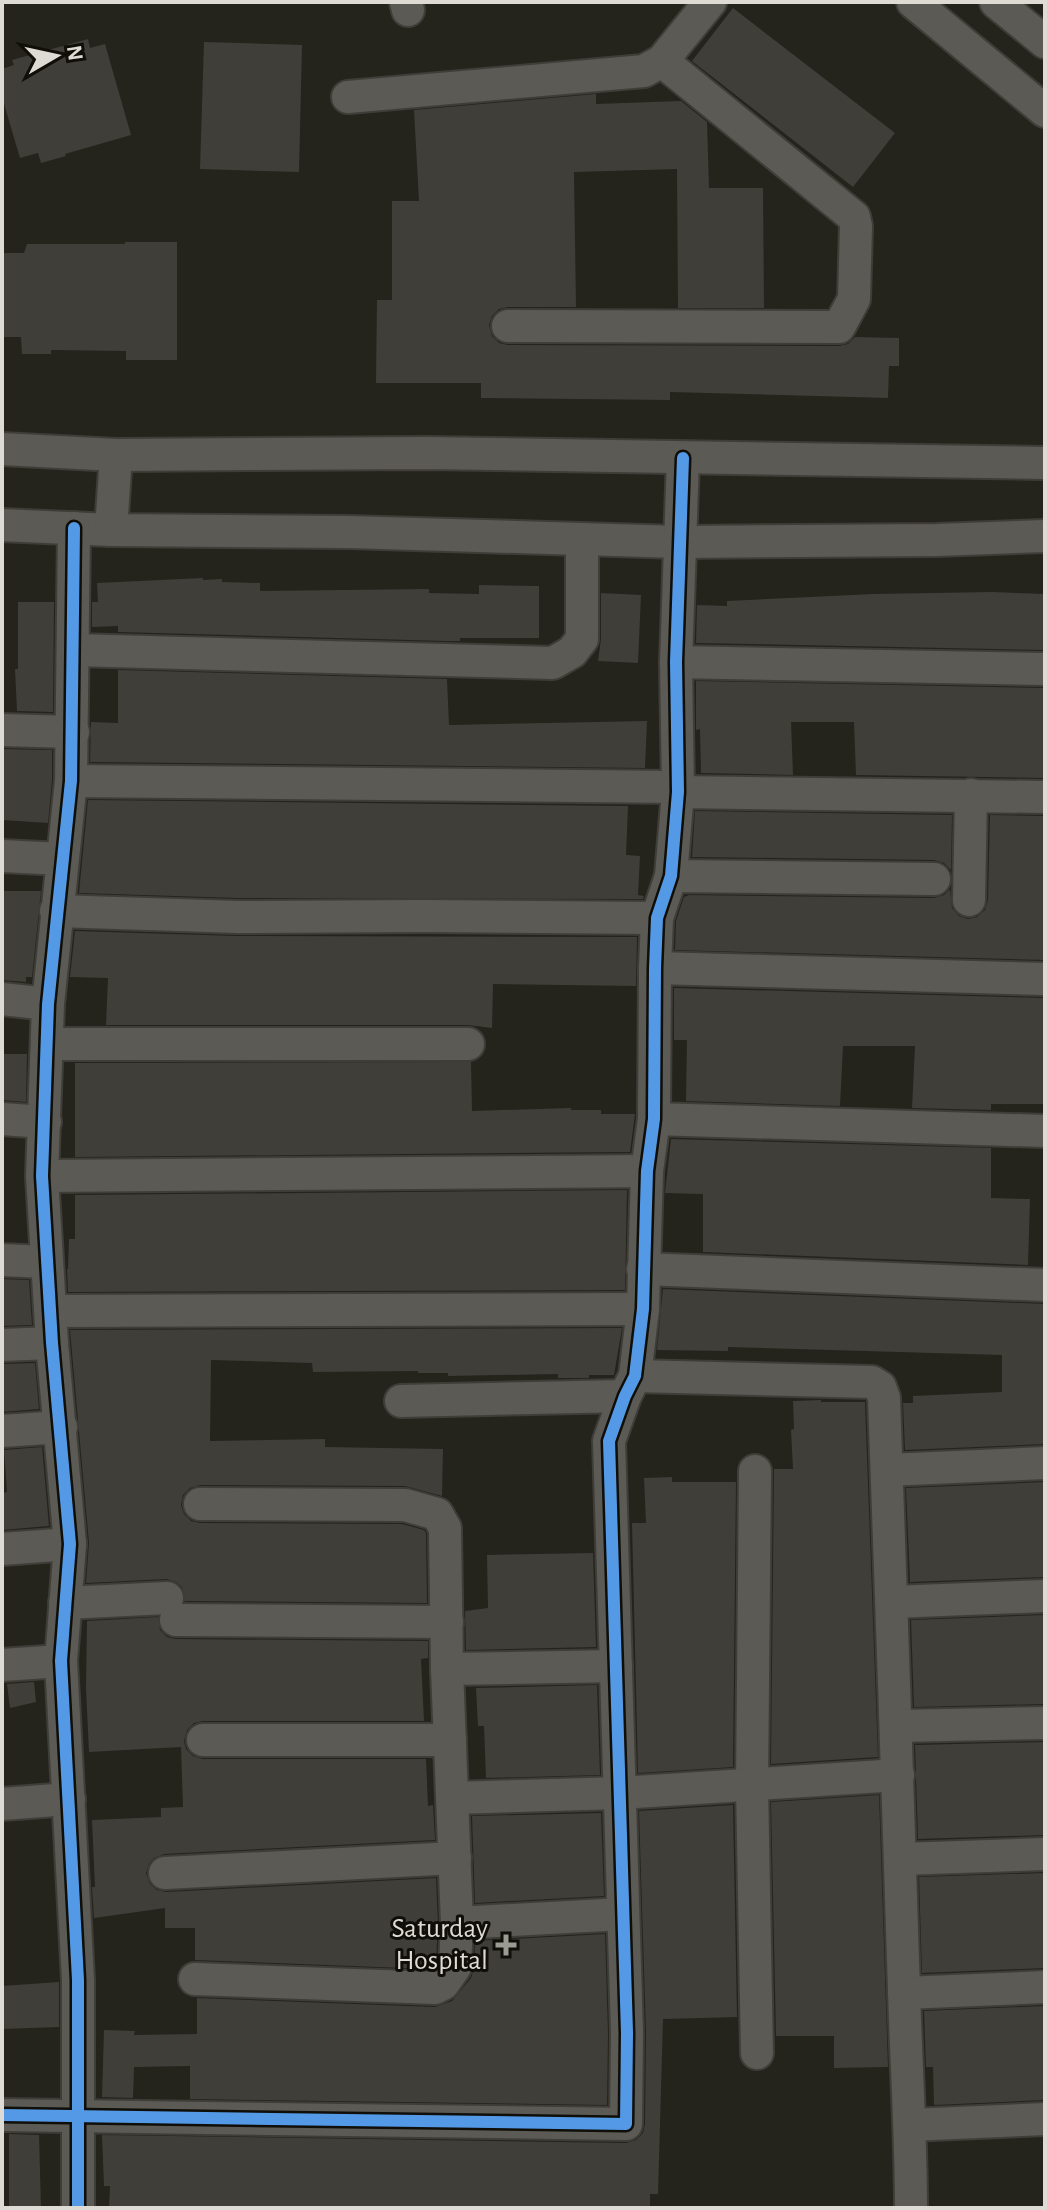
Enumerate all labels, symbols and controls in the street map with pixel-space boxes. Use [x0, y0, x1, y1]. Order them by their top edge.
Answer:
north arrow [16, 16, 96, 96]
text: N [63, 44, 87, 62]
place label: Saturday Hospital [391, 1915, 488, 1975]
marker: Saturday Hospital [495, 1934, 517, 1956]

